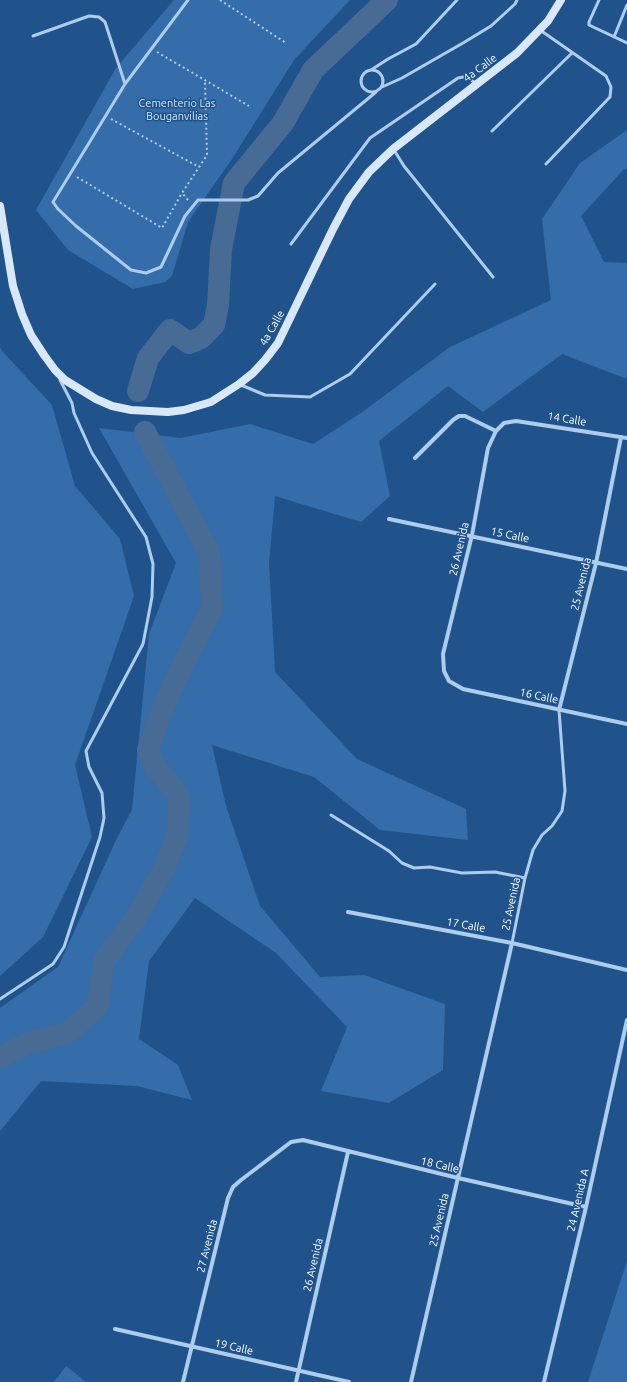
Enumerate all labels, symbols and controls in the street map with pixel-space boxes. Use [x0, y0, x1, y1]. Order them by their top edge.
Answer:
street label: 4a Calle [461, 51, 499, 85]
park label: Cementerio Las Bouganvilias [139, 96, 215, 122]
street label: 4a Calle [257, 308, 287, 348]
street label: 14 Calle [547, 409, 587, 429]
street label: 26 Avenida [446, 521, 472, 577]
street label: 15 Calle [489, 524, 531, 546]
street label: 25 Avenida [568, 556, 594, 612]
street label: 16 Calle [518, 685, 560, 707]
street label: 25 Avenida [499, 876, 523, 932]
street label: 17 Calle [446, 915, 486, 935]
street label: 18 Calle [419, 1154, 461, 1176]
street label: 24 Avenida A [564, 1167, 592, 1233]
street label: 25 Avenida [426, 1192, 452, 1248]
street label: 27 Avenida [194, 1218, 220, 1274]
street label: 26 Avenida [300, 1237, 326, 1293]
street label: 19 Calle [213, 1336, 255, 1358]

